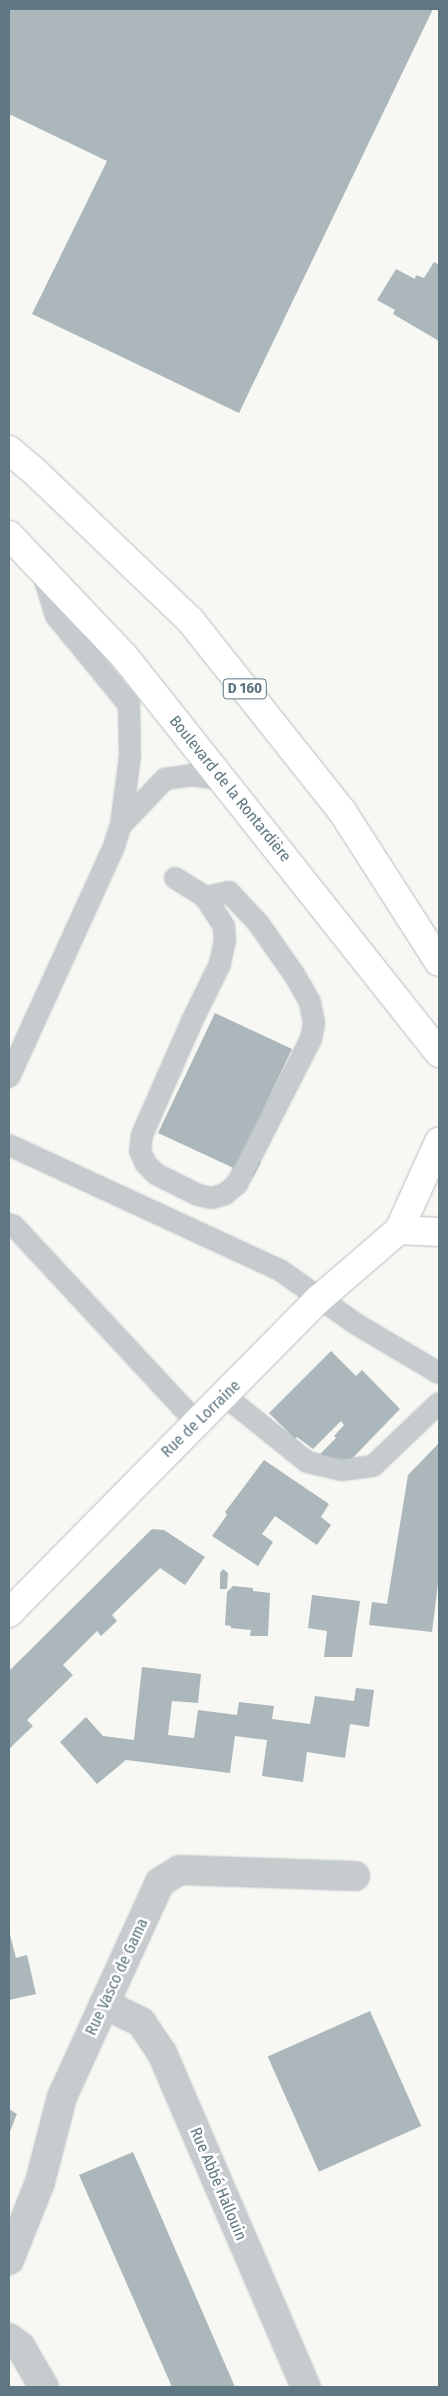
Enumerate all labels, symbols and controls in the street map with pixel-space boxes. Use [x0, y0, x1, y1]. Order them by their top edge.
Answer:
road number: D 160 [222, 676, 268, 702]
street label: Boulevard de la Rontardière [165, 712, 295, 866]
street label: Rue de Lorraine [157, 1376, 245, 1462]
street label: Rue Vasco de Gama [81, 1915, 153, 2039]
street label: Rue Abbé Hallouin [186, 2125, 250, 2243]

